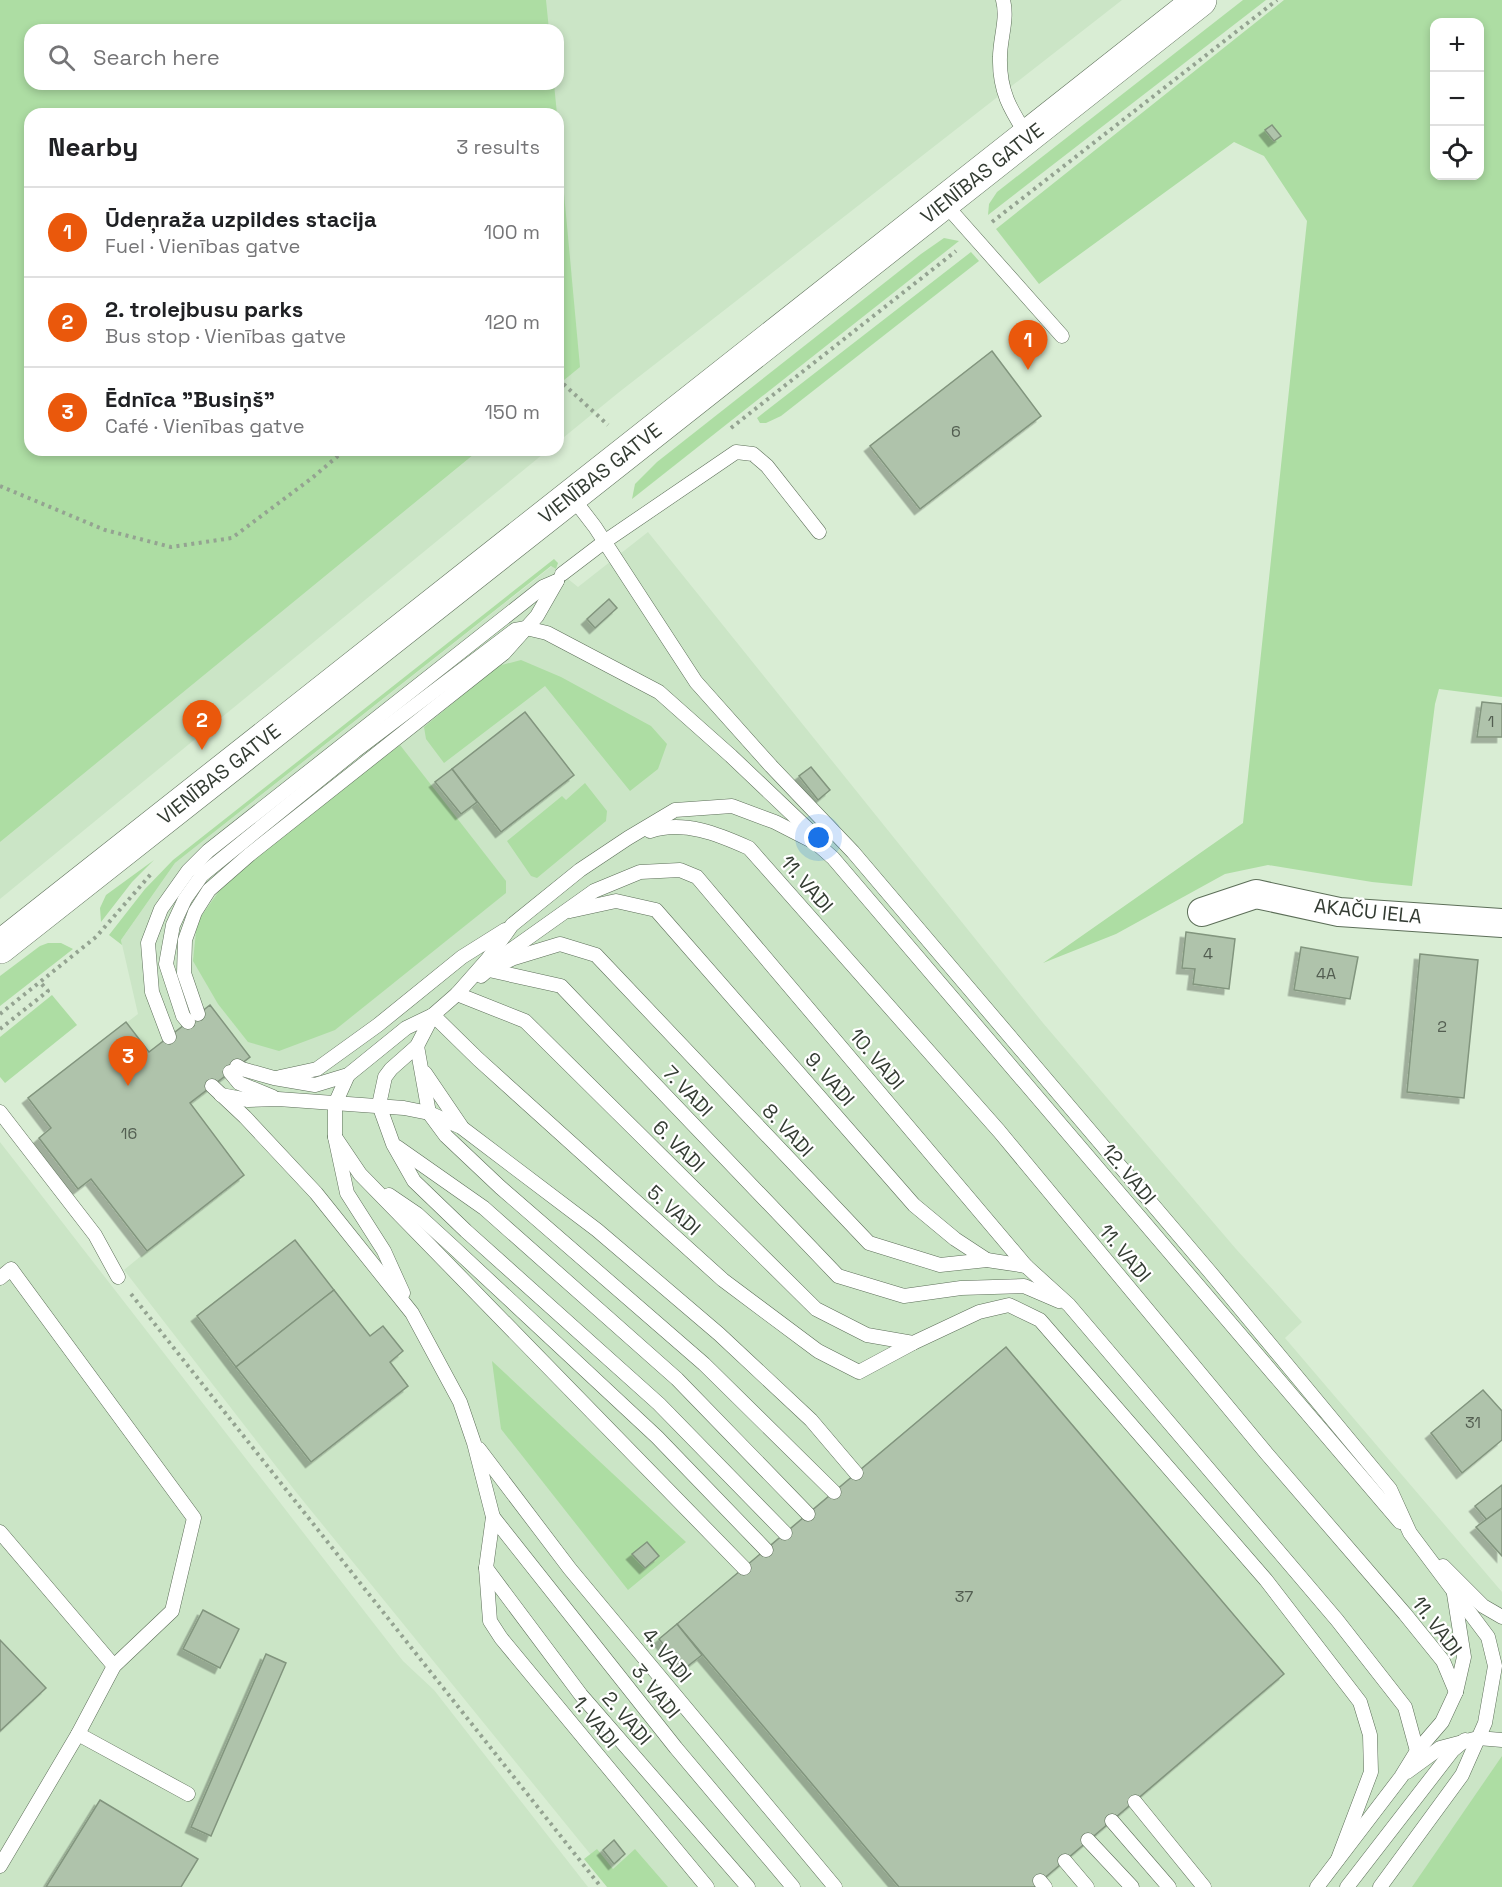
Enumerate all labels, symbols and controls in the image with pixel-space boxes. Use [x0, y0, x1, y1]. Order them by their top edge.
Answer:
map controls [1430, 18, 1484, 180]
button: + [1430, 18, 1484, 72]
search box [24, 24, 564, 90]
icon: search [45, 41, 78, 74]
text: Search here [93, 43, 220, 71]
button: − [1430, 72, 1484, 126]
street label: VIENĪBAS GATVE [915, 117, 1049, 229]
button: locate [1430, 126, 1484, 180]
text: Nearby [48, 130, 138, 164]
text: 3 results [456, 134, 540, 160]
text: Ūdeņraža uzpildes stacija [105, 205, 377, 233]
text: 1 [63, 219, 72, 245]
text: 100 m [484, 219, 540, 245]
text: Fuel · Vienības gatve [105, 233, 300, 259]
text: 2. trolejbusu parks [105, 295, 303, 323]
text: 2 [62, 309, 73, 335]
text: 120 m [484, 309, 540, 335]
pin: 1 [1008, 320, 1048, 370]
text: Bus stop · Vienības gatve [105, 323, 346, 349]
text: Ēdnīca "Busiņš" [105, 385, 275, 413]
text: 3 [61, 399, 74, 425]
text: 150 m [485, 399, 540, 425]
text: Café · Vienības gatve [105, 413, 304, 439]
street label: VIENĪBAS GATVE [533, 417, 667, 529]
house number: 6 [951, 421, 961, 442]
pin: 2 [182, 700, 222, 750]
house number: 1 [1488, 711, 1494, 732]
street label: VIENĪBAS GATVE [152, 718, 286, 830]
your location [804, 823, 833, 852]
street label: 11. VADI [775, 850, 839, 918]
street label: AKAČU IELA [1313, 892, 1424, 930]
house number: 4 [1203, 943, 1213, 964]
house number: 4A [1316, 963, 1336, 984]
house number: 2 [1437, 1016, 1447, 1037]
street label: 10. VADI [844, 1023, 910, 1095]
pin: 3 [108, 1036, 148, 1086]
street label: 9. VADI [799, 1047, 861, 1111]
street label: 7. VADI [657, 1060, 719, 1122]
street label: 8. VADI [757, 1098, 819, 1162]
street label: 6. VADI [647, 1114, 711, 1178]
house number: 16 [121, 1123, 137, 1144]
street label: 12. VADI [1096, 1138, 1162, 1210]
street label: 5. VADI [642, 1179, 706, 1241]
street label: 11. VADI [1093, 1219, 1157, 1287]
house number: 31 [1465, 1412, 1481, 1433]
house number: 37 [955, 1586, 973, 1607]
street label: 11. VADI [1406, 1591, 1468, 1661]
street label: 4. VADI [637, 1622, 697, 1688]
street label: 3. VADI [626, 1658, 686, 1724]
street label: 2. VADI [596, 1686, 658, 1750]
street label: 1. VADI [567, 1691, 625, 1753]

